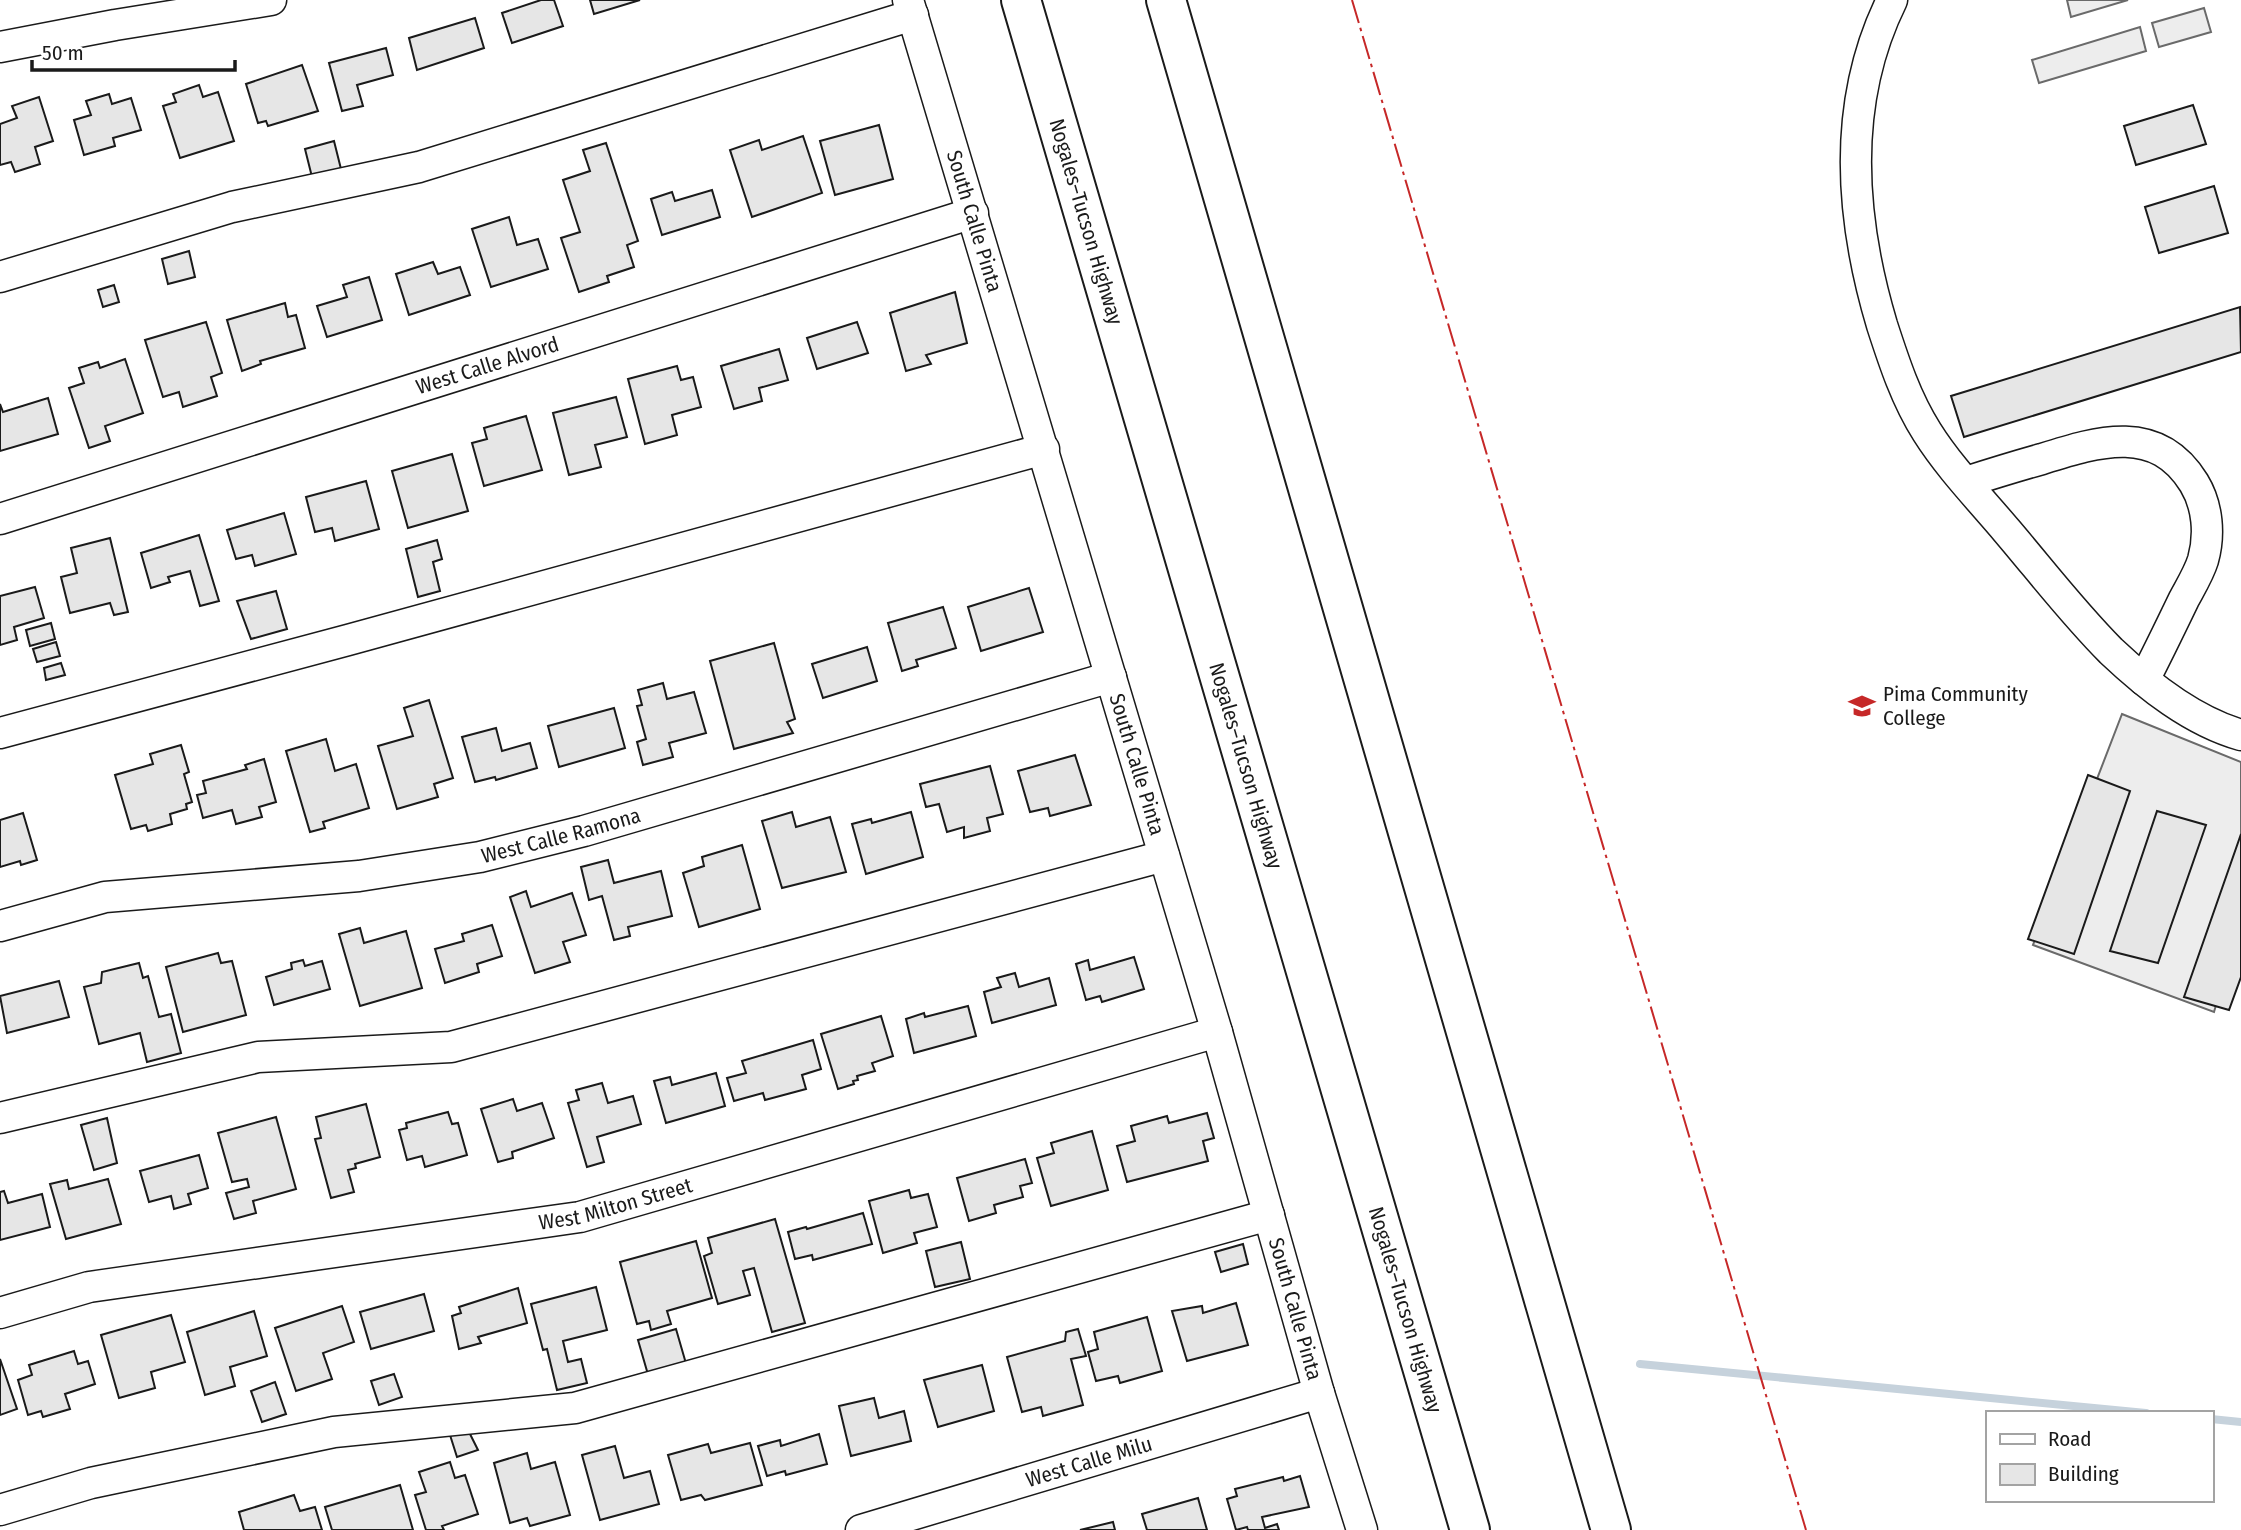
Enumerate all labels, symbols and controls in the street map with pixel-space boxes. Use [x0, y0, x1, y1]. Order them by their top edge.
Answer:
scale bar [32, 28, 234, 72]
text: 50 m [42, 40, 84, 66]
street label: Nogales–Tucson Highway [1043, 116, 1129, 328]
street label: South Calle Pinta [941, 147, 1008, 295]
street label: West Calle Alvord [413, 331, 562, 400]
street label: Nogales–Tucson Highway [1203, 660, 1288, 872]
place label: Pima Community College [1883, 681, 2028, 731]
street label: South Calle Pinta [1103, 691, 1170, 838]
school or university icon: Pima Community College [1847, 691, 1877, 721]
street label: West Calle Ramona [479, 802, 644, 869]
street label: West Milton Street [537, 1172, 695, 1236]
street label: Nogales–Tucson Highway [1363, 1204, 1448, 1417]
street label: South Calle Pinta [1263, 1235, 1328, 1383]
legend [1986, 1411, 2213, 1502]
text: Road [2048, 1426, 2092, 1452]
street label: West Calle Milu [1023, 1431, 1155, 1493]
text: Building [2048, 1461, 2119, 1487]

